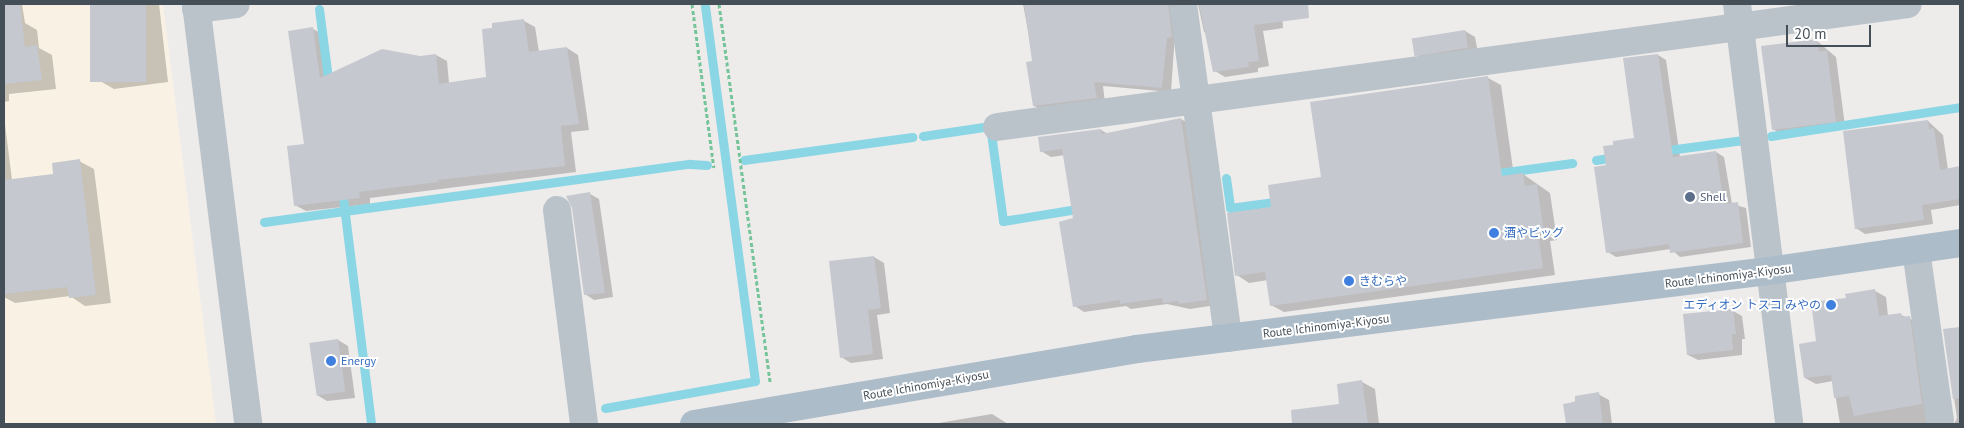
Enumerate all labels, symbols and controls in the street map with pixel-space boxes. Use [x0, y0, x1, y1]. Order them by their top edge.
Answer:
scale bar [1789, 15, 1874, 47]
text: 20 m [1794, 24, 1827, 43]
place label: Shell [1700, 190, 1726, 204]
marker: Shell [1684, 191, 1696, 203]
place label: 酒やビッグ [1504, 226, 1564, 240]
marker: 酒やビッグ [1488, 227, 1500, 239]
street label: Route Ichinomiya-Kiyosu [1664, 261, 1792, 291]
place label: きむらや [1359, 274, 1407, 288]
marker: きむらや [1343, 275, 1355, 287]
place label: エディオン トスコ みやの [1683, 298, 1821, 312]
marker: エディオン トスコ みやの [1825, 299, 1837, 311]
street label: Route Ichinomiya-Kiyosu [1262, 311, 1390, 341]
place label: Energy [341, 354, 376, 368]
marker: Energy [325, 355, 337, 367]
street label: Route Ichinomiya-Kiyosu [862, 367, 990, 403]

